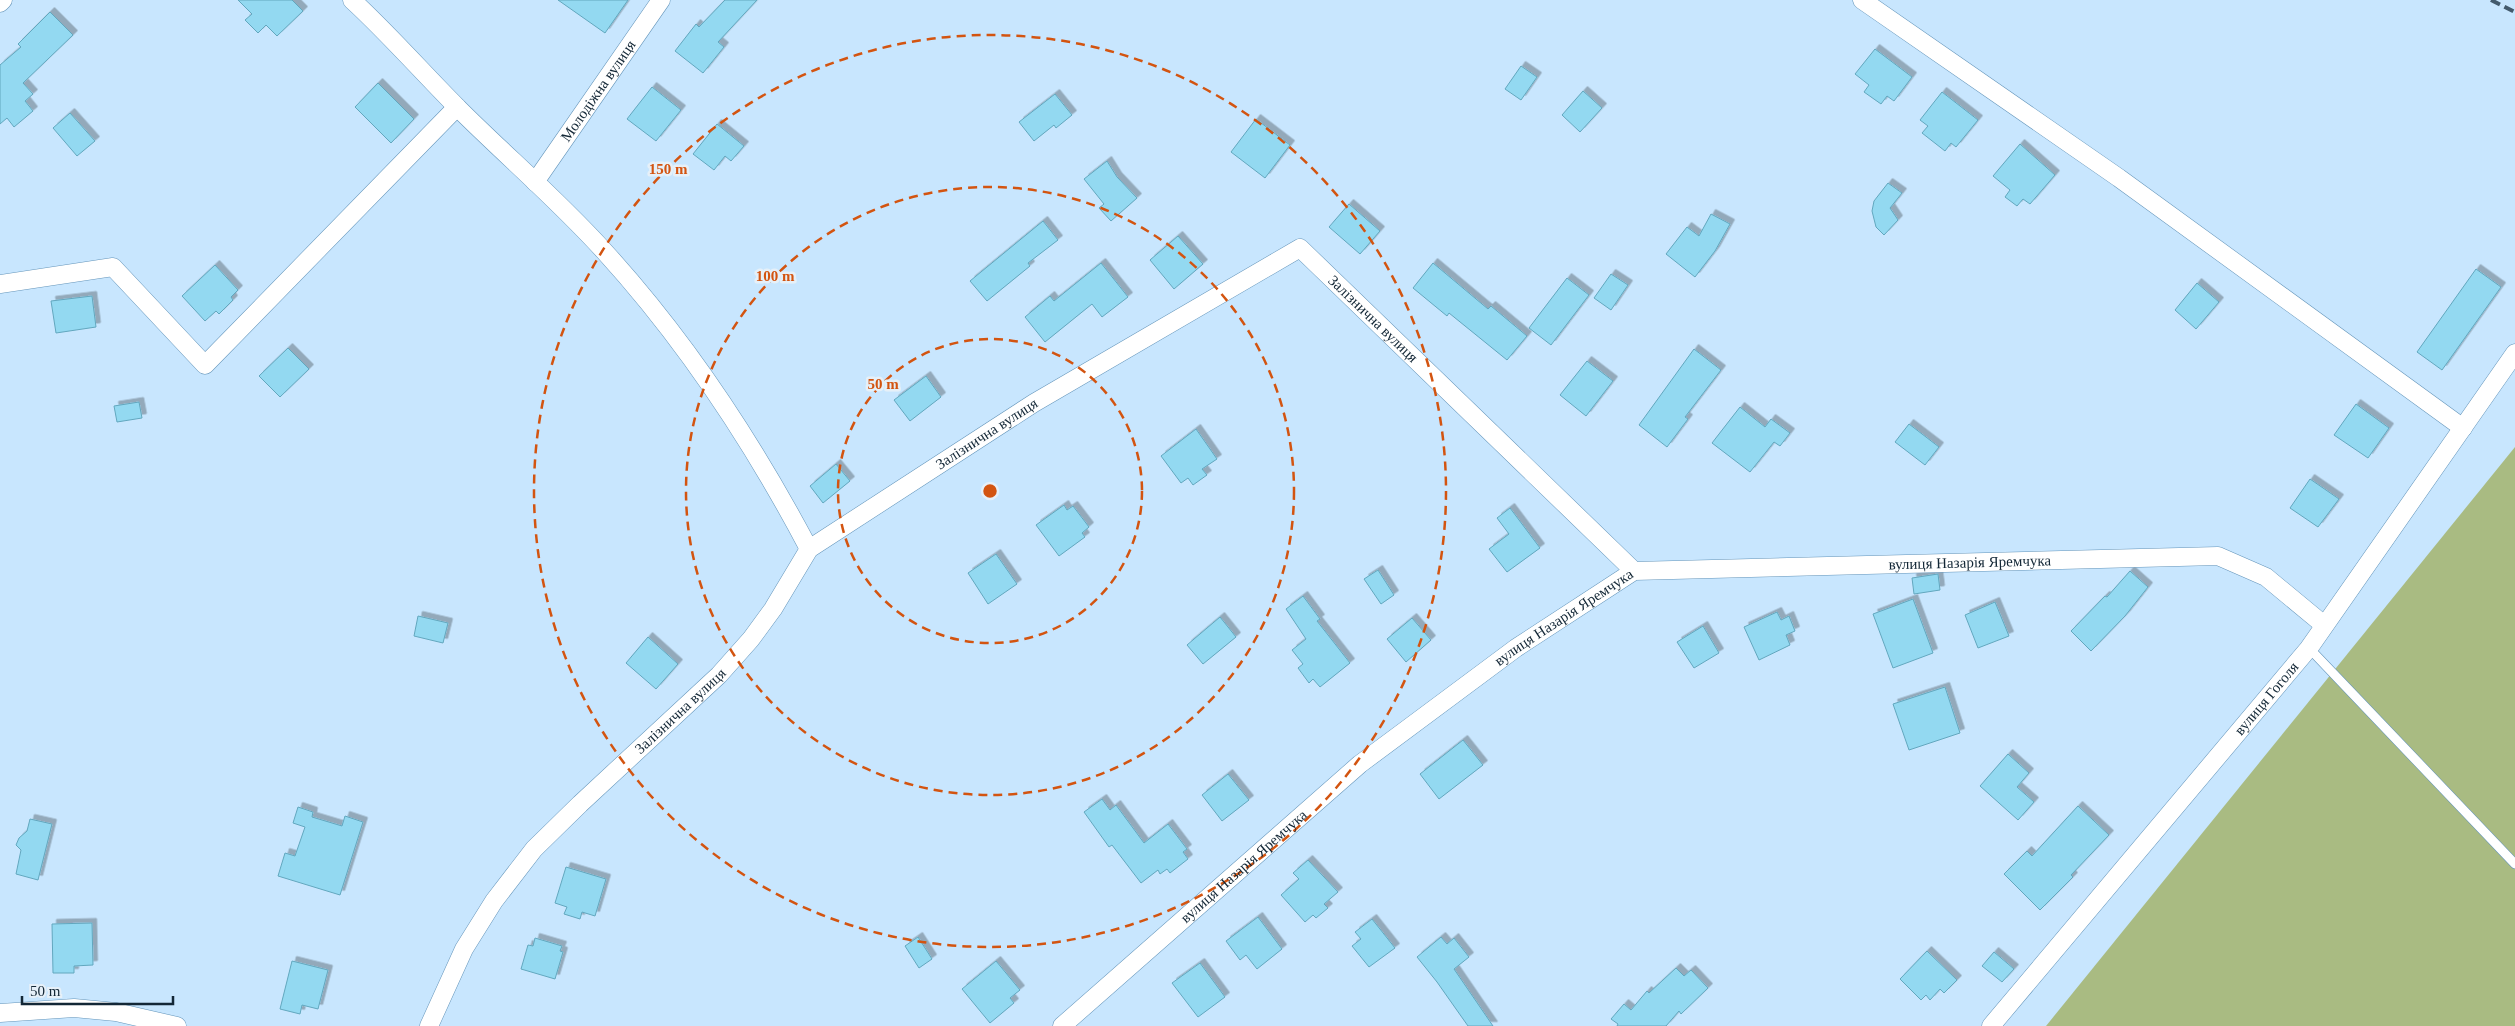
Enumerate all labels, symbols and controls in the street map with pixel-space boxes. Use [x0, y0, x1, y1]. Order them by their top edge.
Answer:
street label: Молодіжна вулиця [558, 37, 639, 144]
text: 150 m [649, 161, 688, 177]
text: 100 m [756, 268, 795, 284]
street label: Залізнична вулиця [1325, 272, 1421, 366]
text: 50 m [867, 376, 899, 392]
street label: Залізнична вулиця [933, 395, 1041, 472]
centre of rings [981, 482, 999, 500]
street label: вулиця Назарія Яремчука [1888, 552, 2052, 572]
street label: вулиця Назарія Яремчука [1492, 566, 1636, 669]
street label: вулиця Гоголя [2231, 659, 2302, 738]
street label: Залізнична вулиця [632, 665, 729, 757]
street label: вулиця Назарія Яремчука [1177, 806, 1310, 926]
scale bar [22, 974, 174, 1006]
text: 50 m [30, 983, 61, 999]

